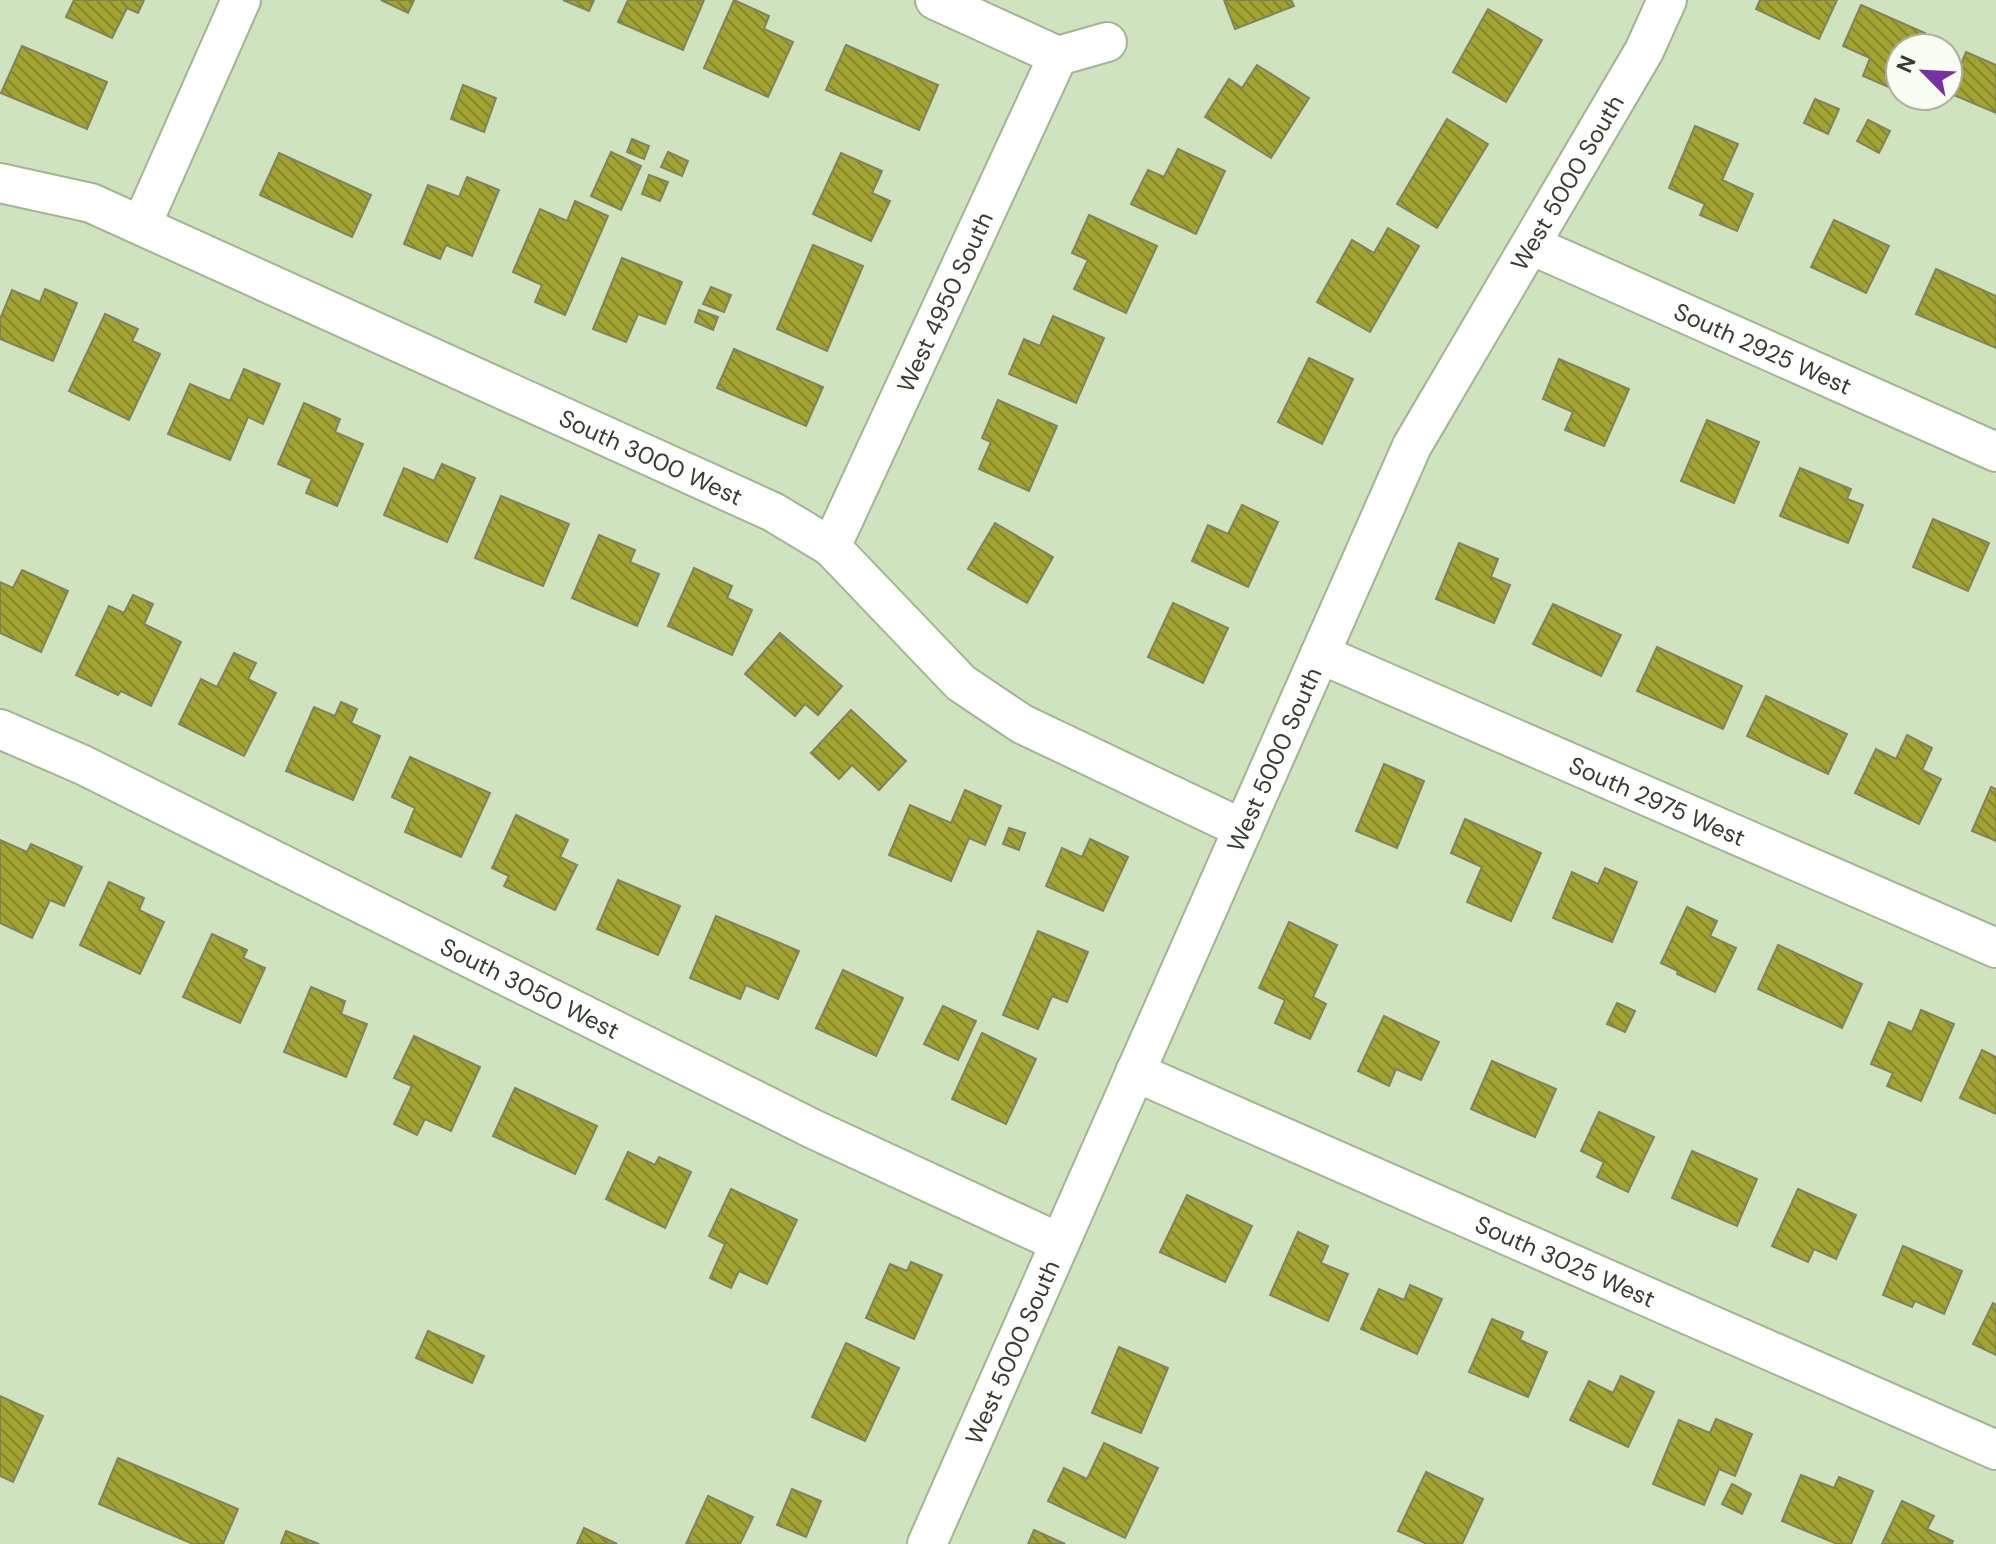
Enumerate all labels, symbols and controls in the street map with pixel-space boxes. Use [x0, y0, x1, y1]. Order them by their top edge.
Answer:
north arrow [1884, 32, 1964, 112]
text: N [1890, 51, 1923, 77]
street label: West 5000 South [1503, 89, 1630, 276]
street label: West 4950 South [889, 207, 999, 397]
street label: South 2925 West [1669, 295, 1857, 401]
street label: South 3000 West [554, 402, 748, 512]
street label: West 5000 South [1219, 662, 1328, 856]
street label: South 2975 West [1564, 749, 1750, 853]
street label: South 3050 West [435, 930, 625, 1046]
street label: South 3025 West [1471, 1208, 1660, 1314]
street label: West 5000 South [958, 1255, 1066, 1449]

